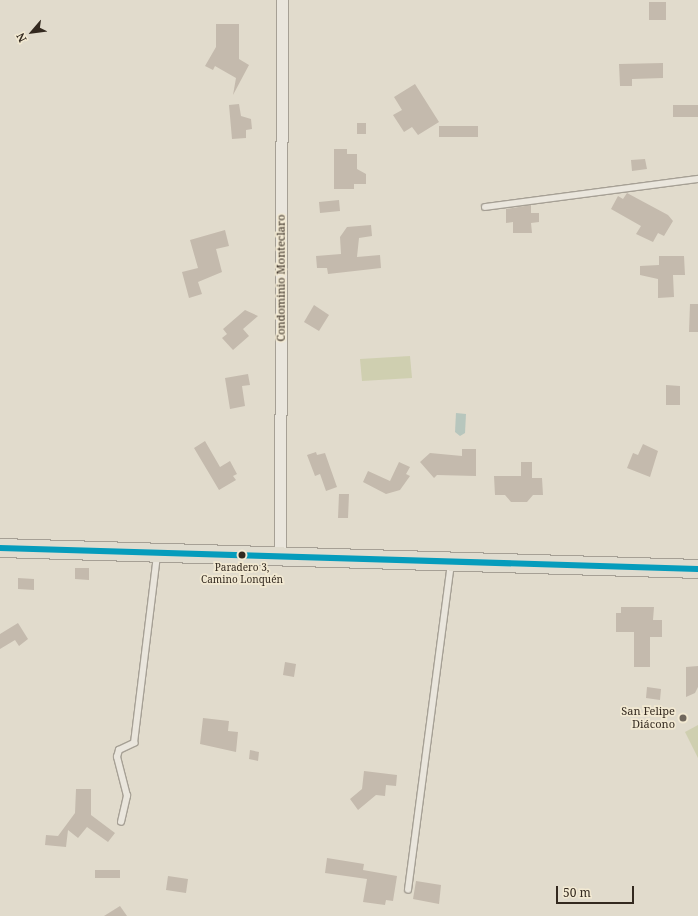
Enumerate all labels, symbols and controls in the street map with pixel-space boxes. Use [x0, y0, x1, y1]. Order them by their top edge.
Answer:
north arrow [12, 12, 52, 52]
text: N [12, 31, 30, 45]
street label: Condominio Monteclaro [274, 214, 288, 342]
marker: Paradero 3, Camino Lonquén [237, 550, 247, 560]
place label: Paradero 3, Camino Lonquén [201, 561, 283, 584]
place label: San Felipe Diácono [621, 705, 675, 731]
marker: San Felipe Diácono [678, 713, 688, 723]
scale bar [558, 878, 636, 904]
text: 50 m [563, 884, 591, 901]

